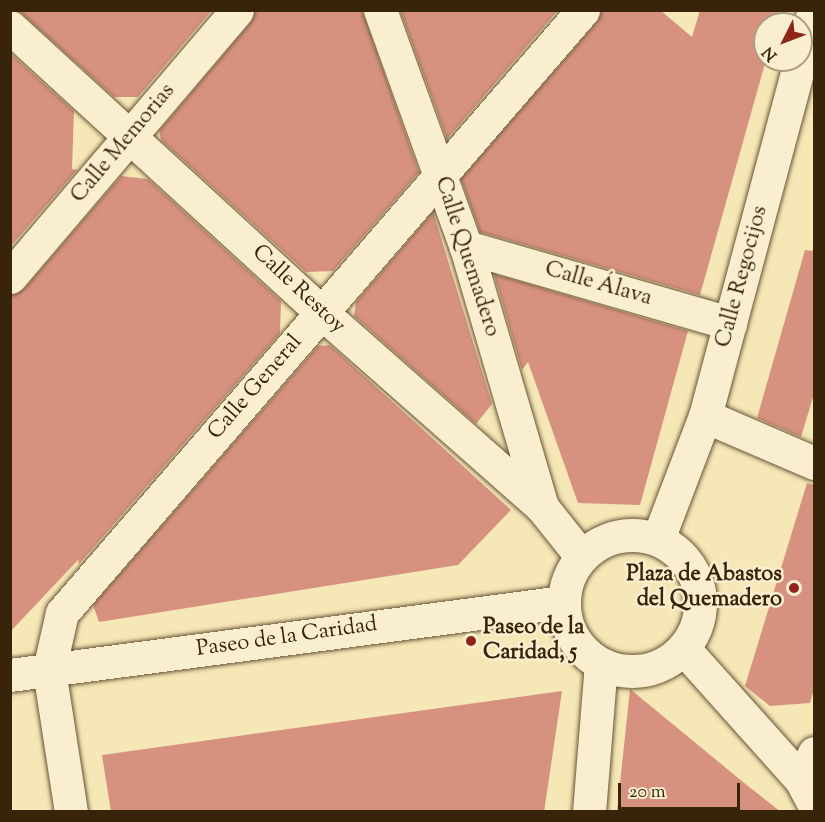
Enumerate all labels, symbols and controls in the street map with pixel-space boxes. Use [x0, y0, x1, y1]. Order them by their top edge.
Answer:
north arrow [753, 12, 813, 72]
text: N [758, 41, 784, 65]
street label: Calle Memorias [66, 79, 182, 209]
street label: Calle Quemadero [428, 174, 504, 340]
street label: Calle Regocijos [711, 203, 775, 351]
street label: Calle Restoy [246, 240, 350, 340]
street label: Calle Álava [541, 257, 655, 313]
street label: Calle General [203, 330, 309, 446]
place label: Plaza de Abastos del Quemadero [626, 562, 782, 614]
marker: Plaza de Abastos del Quemadero [787, 581, 801, 595]
street label: Paseo de la Caridad [195, 612, 379, 664]
place label: Paseo de la Caridad, 5 [483, 615, 584, 666]
marker: Paseo de la Caridad, 5 [464, 634, 478, 648]
scale bar [621, 771, 742, 809]
text: 20 m [629, 780, 666, 806]

